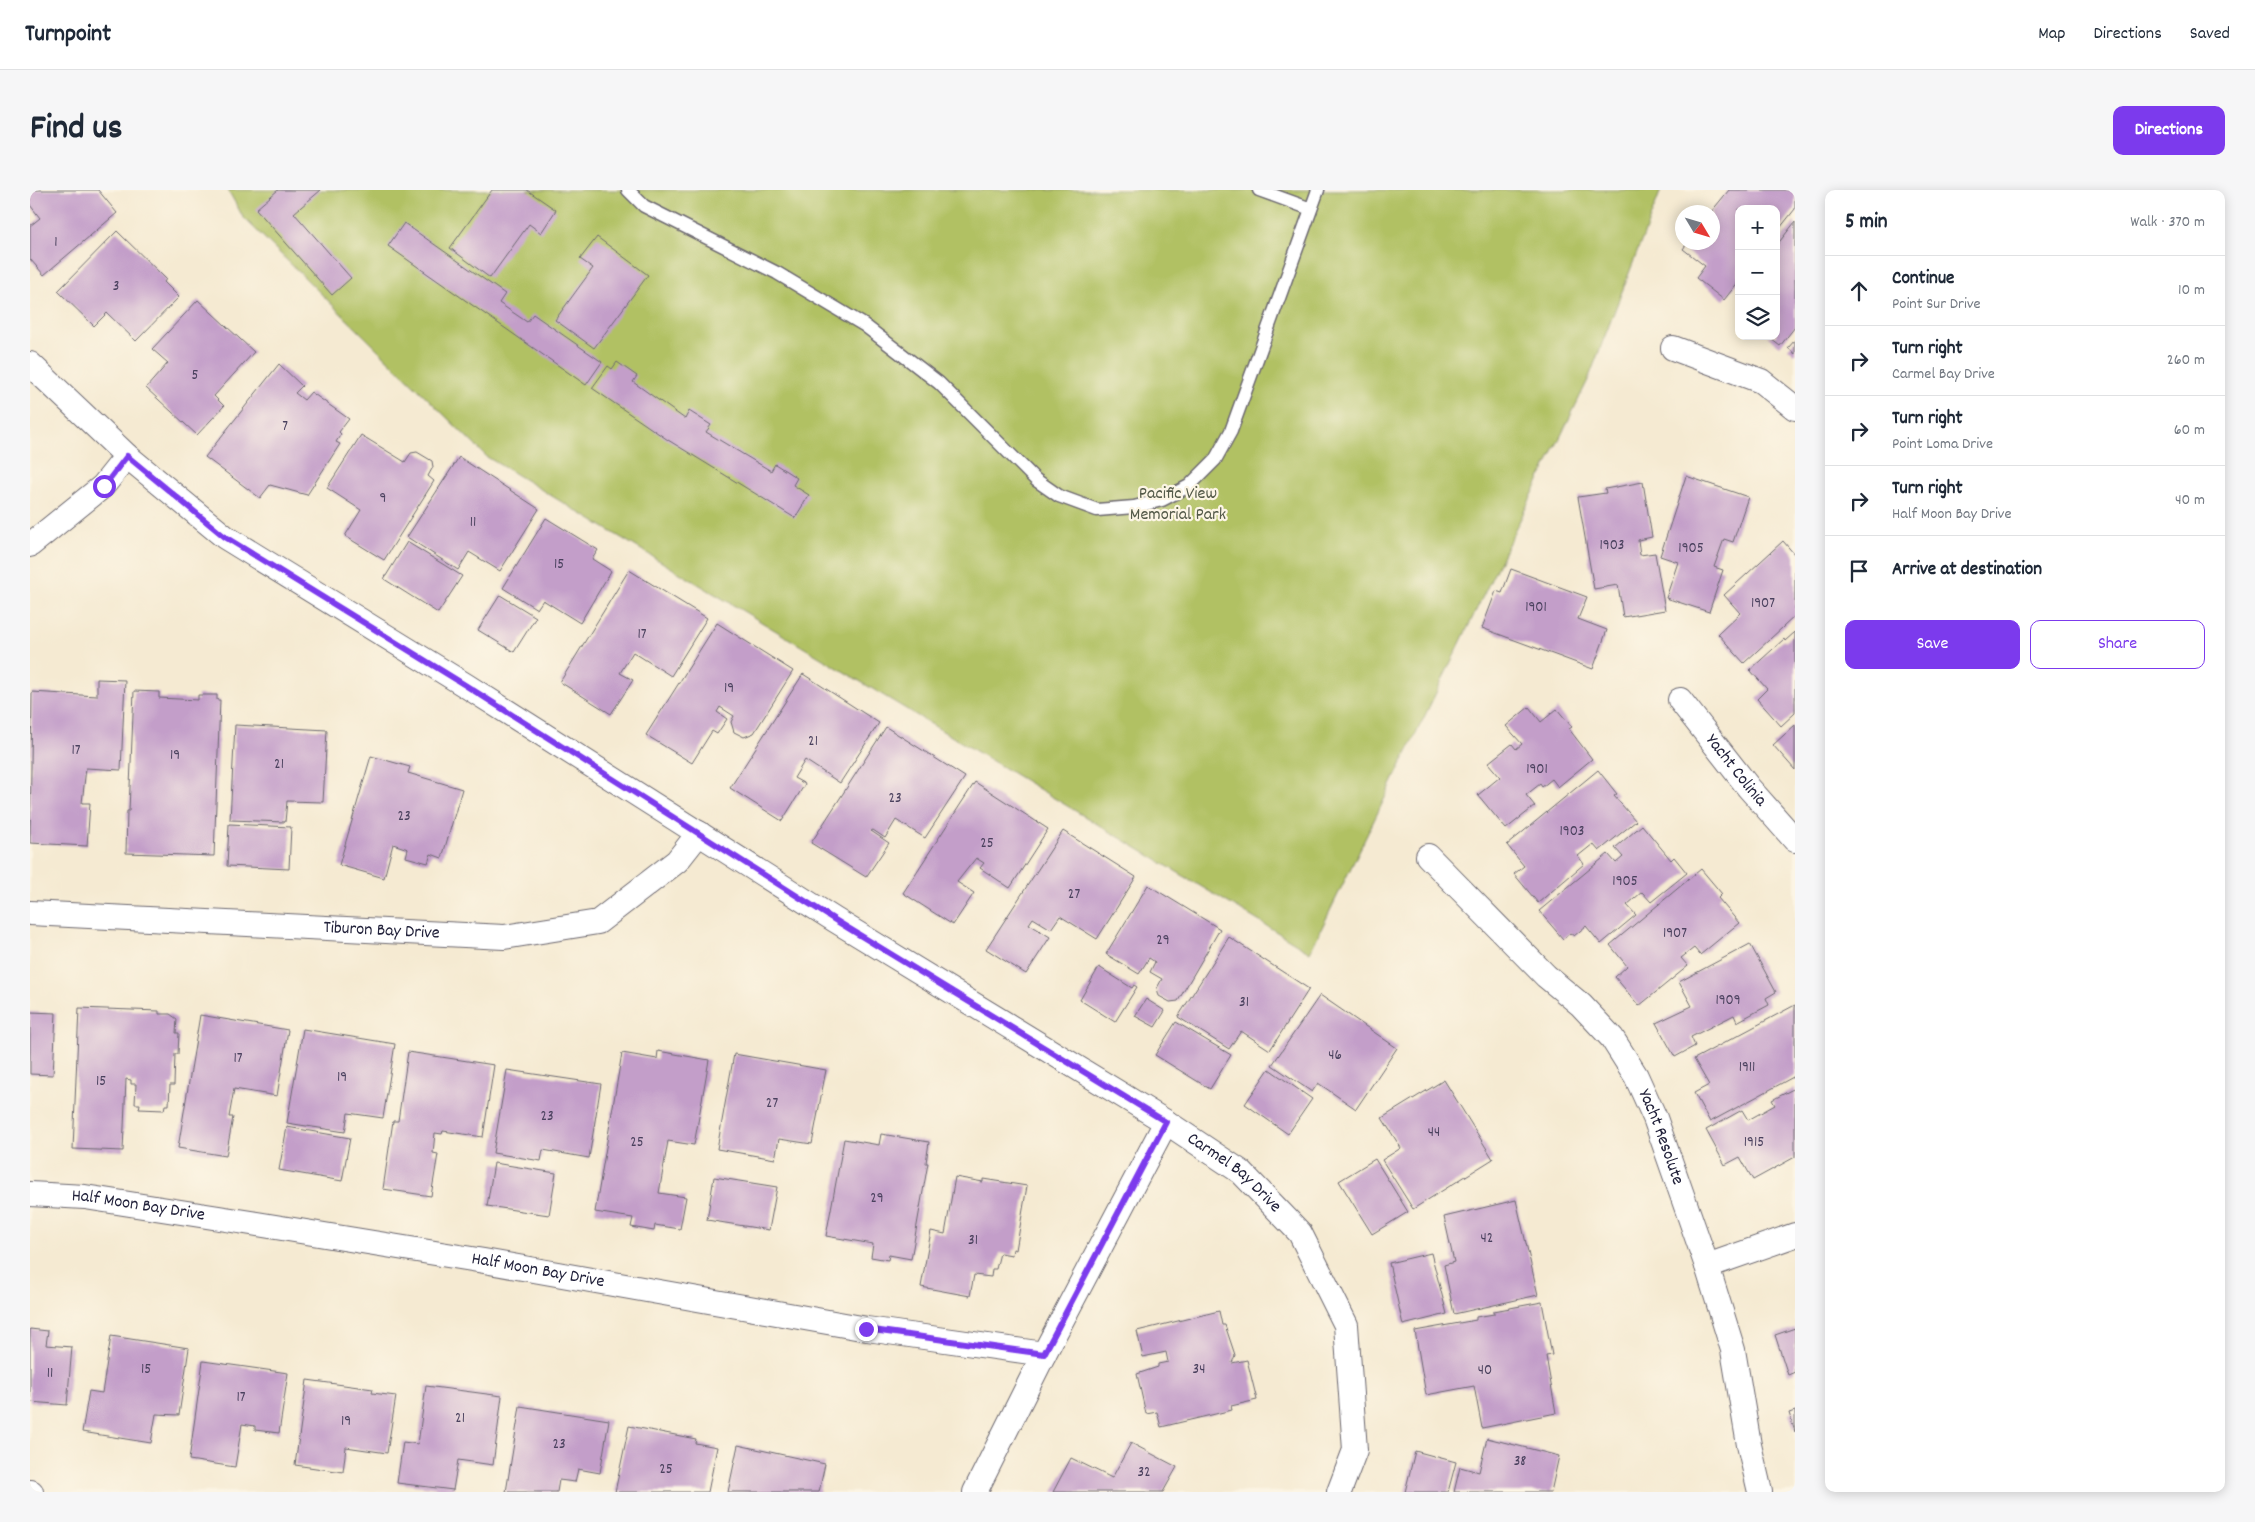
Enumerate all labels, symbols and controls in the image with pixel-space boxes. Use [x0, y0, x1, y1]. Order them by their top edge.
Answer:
text: Turnpoint [25, 18, 111, 52]
text: Map [2038, 22, 2065, 47]
text: Directions [2093, 22, 2162, 47]
text: Saved [2190, 22, 2230, 47]
text: Find us [30, 105, 122, 155]
button: Directions [2113, 106, 2225, 155]
north arrow [1675, 205, 1720, 250]
map controls [1735, 205, 1780, 340]
button: + [1735, 205, 1780, 250]
text: 5 min [1845, 208, 1888, 238]
text: Walk · 370 m [2130, 211, 2205, 234]
house number: 1 [54, 232, 58, 254]
button: − [1735, 250, 1780, 295]
text: Continue [1892, 266, 1954, 293]
house number: 3 [113, 276, 119, 298]
icon: ahead [1845, 277, 1873, 305]
text: 10 m [2178, 279, 2205, 302]
text: Point Sur Drive [1892, 293, 1981, 316]
button: layers [1735, 295, 1780, 340]
text: Turn right [1892, 336, 1963, 363]
icon: right [1845, 347, 1873, 375]
text: 260 m [2167, 349, 2205, 372]
text: Carmel Bay Drive [1892, 363, 1995, 386]
house number: 5 [192, 365, 199, 387]
text: Turn right [1892, 406, 1963, 433]
house number: 7 [282, 416, 288, 438]
icon: right [1845, 417, 1873, 445]
text: 60 m [2174, 419, 2205, 442]
text: Point Loma Drive [1892, 433, 1993, 456]
route start [93, 475, 116, 498]
text: Turn right [1892, 476, 1963, 503]
park label: Pacific View Memorial Park [1130, 482, 1226, 528]
icon: right [1845, 487, 1873, 515]
house number: 9 [380, 488, 386, 510]
text: 40 m [2175, 489, 2205, 512]
text: Half Moon Bay Drive [1892, 503, 2012, 526]
house number: 11 [470, 512, 476, 534]
house number: 1903 [1600, 535, 1625, 557]
house number: 1905 [1678, 538, 1704, 560]
house number: 15 [554, 554, 564, 576]
icon: arrive [1845, 557, 1873, 585]
text: Arrive at destination [1892, 557, 2042, 584]
house number: 1907 [1751, 593, 1775, 615]
house number: 1901 [1525, 597, 1547, 619]
button: Save [1845, 620, 2020, 669]
button: Share [2030, 620, 2205, 669]
house number: 17 [637, 624, 647, 646]
house number: 19 [724, 678, 734, 700]
street label: Yacht Colinia [1699, 729, 1773, 813]
house number: 21 [808, 731, 818, 753]
house number: 17 [71, 740, 81, 762]
house number: 19 [170, 745, 180, 767]
house number: 21 [274, 754, 284, 776]
house number: 1901 [1526, 759, 1548, 781]
house number: 23 [888, 788, 902, 810]
house number: 23 [397, 806, 411, 828]
house number: 1903 [1560, 821, 1585, 843]
house number: 25 [980, 833, 994, 855]
house number: 1905 [1612, 871, 1638, 893]
house number: 27 [1068, 884, 1080, 906]
street label: Tiburon Bay Drive [323, 915, 440, 946]
house number: 1907 [1663, 923, 1687, 945]
house number: 29 [1156, 930, 1170, 952]
house number: 1909 [1715, 990, 1741, 1012]
house number: 31 [1239, 992, 1249, 1014]
house number: 46 [1328, 1045, 1342, 1067]
house number: 17 [233, 1048, 243, 1070]
house number: 1911 [1739, 1057, 1755, 1079]
house number: 19 [337, 1067, 347, 1089]
house number: 15 [96, 1071, 106, 1093]
street label: Yacht Resolute [1631, 1085, 1690, 1188]
house number: 27 [766, 1093, 778, 1115]
house number: 23 [540, 1106, 554, 1128]
house number: 44 [1428, 1122, 1440, 1144]
street label: Carmel Bay Drive [1182, 1127, 1287, 1219]
house number: 25 [630, 1132, 644, 1154]
house number: 1915 [1744, 1132, 1764, 1154]
street label: Half Moon Bay Drive [71, 1184, 207, 1228]
house number: 29 [870, 1188, 884, 1210]
house number: 42 [1481, 1228, 1493, 1250]
house number: 31 [968, 1230, 978, 1252]
street label: Half Moon Bay Drive [470, 1247, 607, 1295]
route end [855, 1318, 878, 1341]
house number: 15 [141, 1359, 151, 1381]
house number: 34 [1193, 1359, 1205, 1381]
house number: 40 [1478, 1360, 1492, 1382]
house number: 11 [47, 1363, 53, 1385]
house number: 17 [236, 1387, 246, 1409]
house number: 21 [455, 1408, 465, 1430]
house number: 19 [341, 1411, 351, 1433]
house number: 23 [552, 1434, 566, 1456]
house number: 38 [1514, 1451, 1526, 1473]
house number: 25 [659, 1459, 673, 1481]
house number: 32 [1137, 1462, 1151, 1484]

